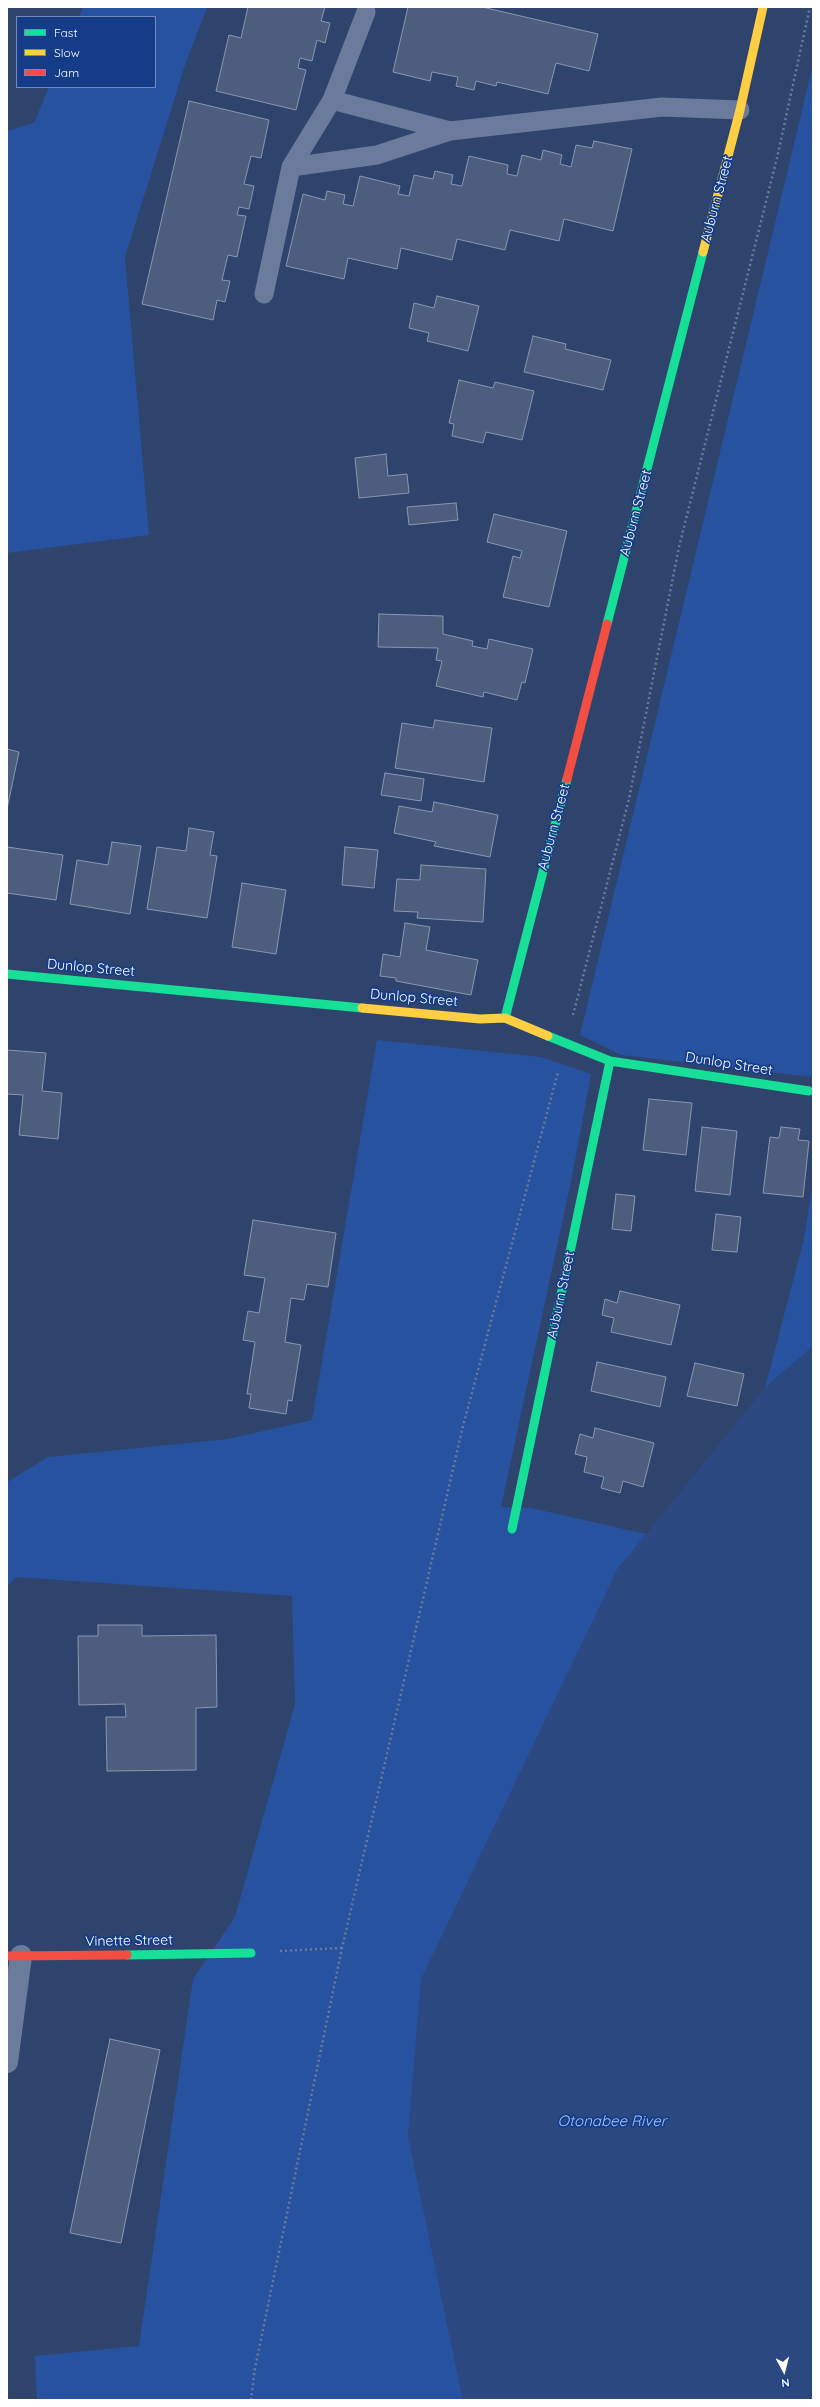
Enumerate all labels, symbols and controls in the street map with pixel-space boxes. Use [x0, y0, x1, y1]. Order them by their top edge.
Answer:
legend [16, 16, 156, 88]
text: Fast [54, 25, 78, 40]
text: Slow [54, 45, 80, 60]
text: Jam [54, 65, 79, 80]
street label: Auburn Street [697, 154, 737, 244]
street label: Auburn Street [616, 468, 656, 558]
street label: Auburn Street [534, 782, 574, 872]
street label: Dunlop Street [46, 956, 136, 980]
street label: Dunlop Street [369, 986, 459, 1010]
street label: Dunlop Street [684, 1049, 774, 1079]
street label: Auburn Street [544, 1250, 578, 1340]
street label: Vinette Street [85, 1932, 173, 1950]
water label: Otonabee River [558, 2112, 666, 2130]
north arrow [764, 2351, 804, 2391]
text: N [781, 2375, 790, 2390]

